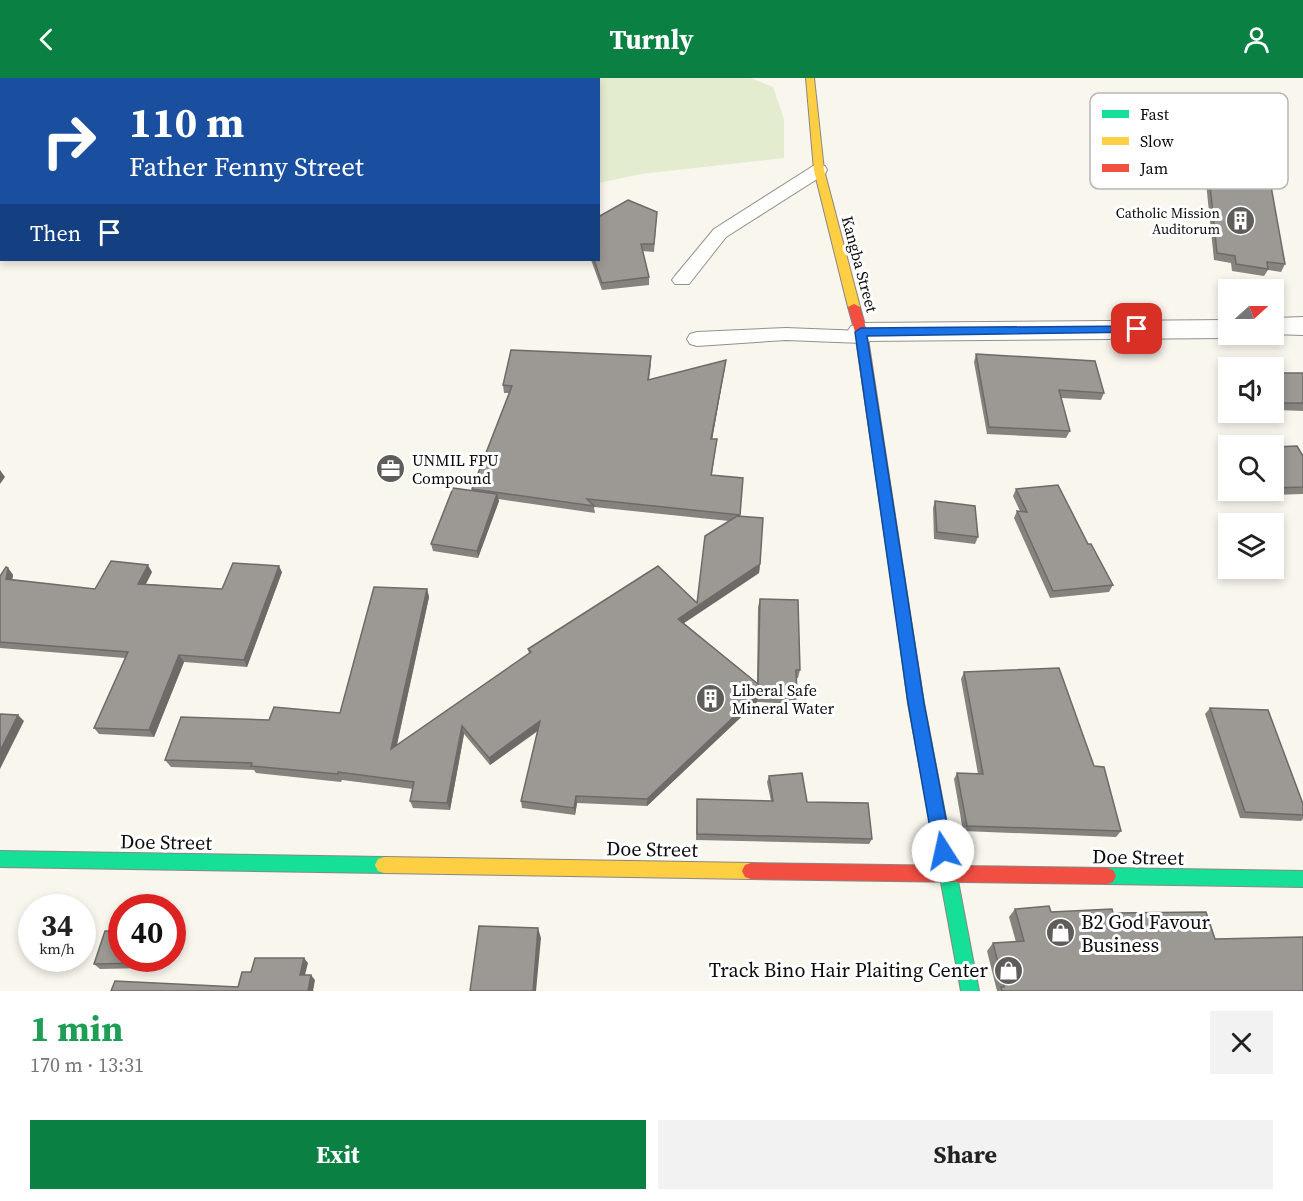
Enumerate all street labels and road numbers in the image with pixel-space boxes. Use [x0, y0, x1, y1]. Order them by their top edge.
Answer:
street label: Kangba Street [837, 213, 884, 315]
street label: Doe Street [120, 827, 213, 857]
street label: Doe Street [606, 834, 699, 864]
street label: Doe Street [1092, 842, 1185, 872]

